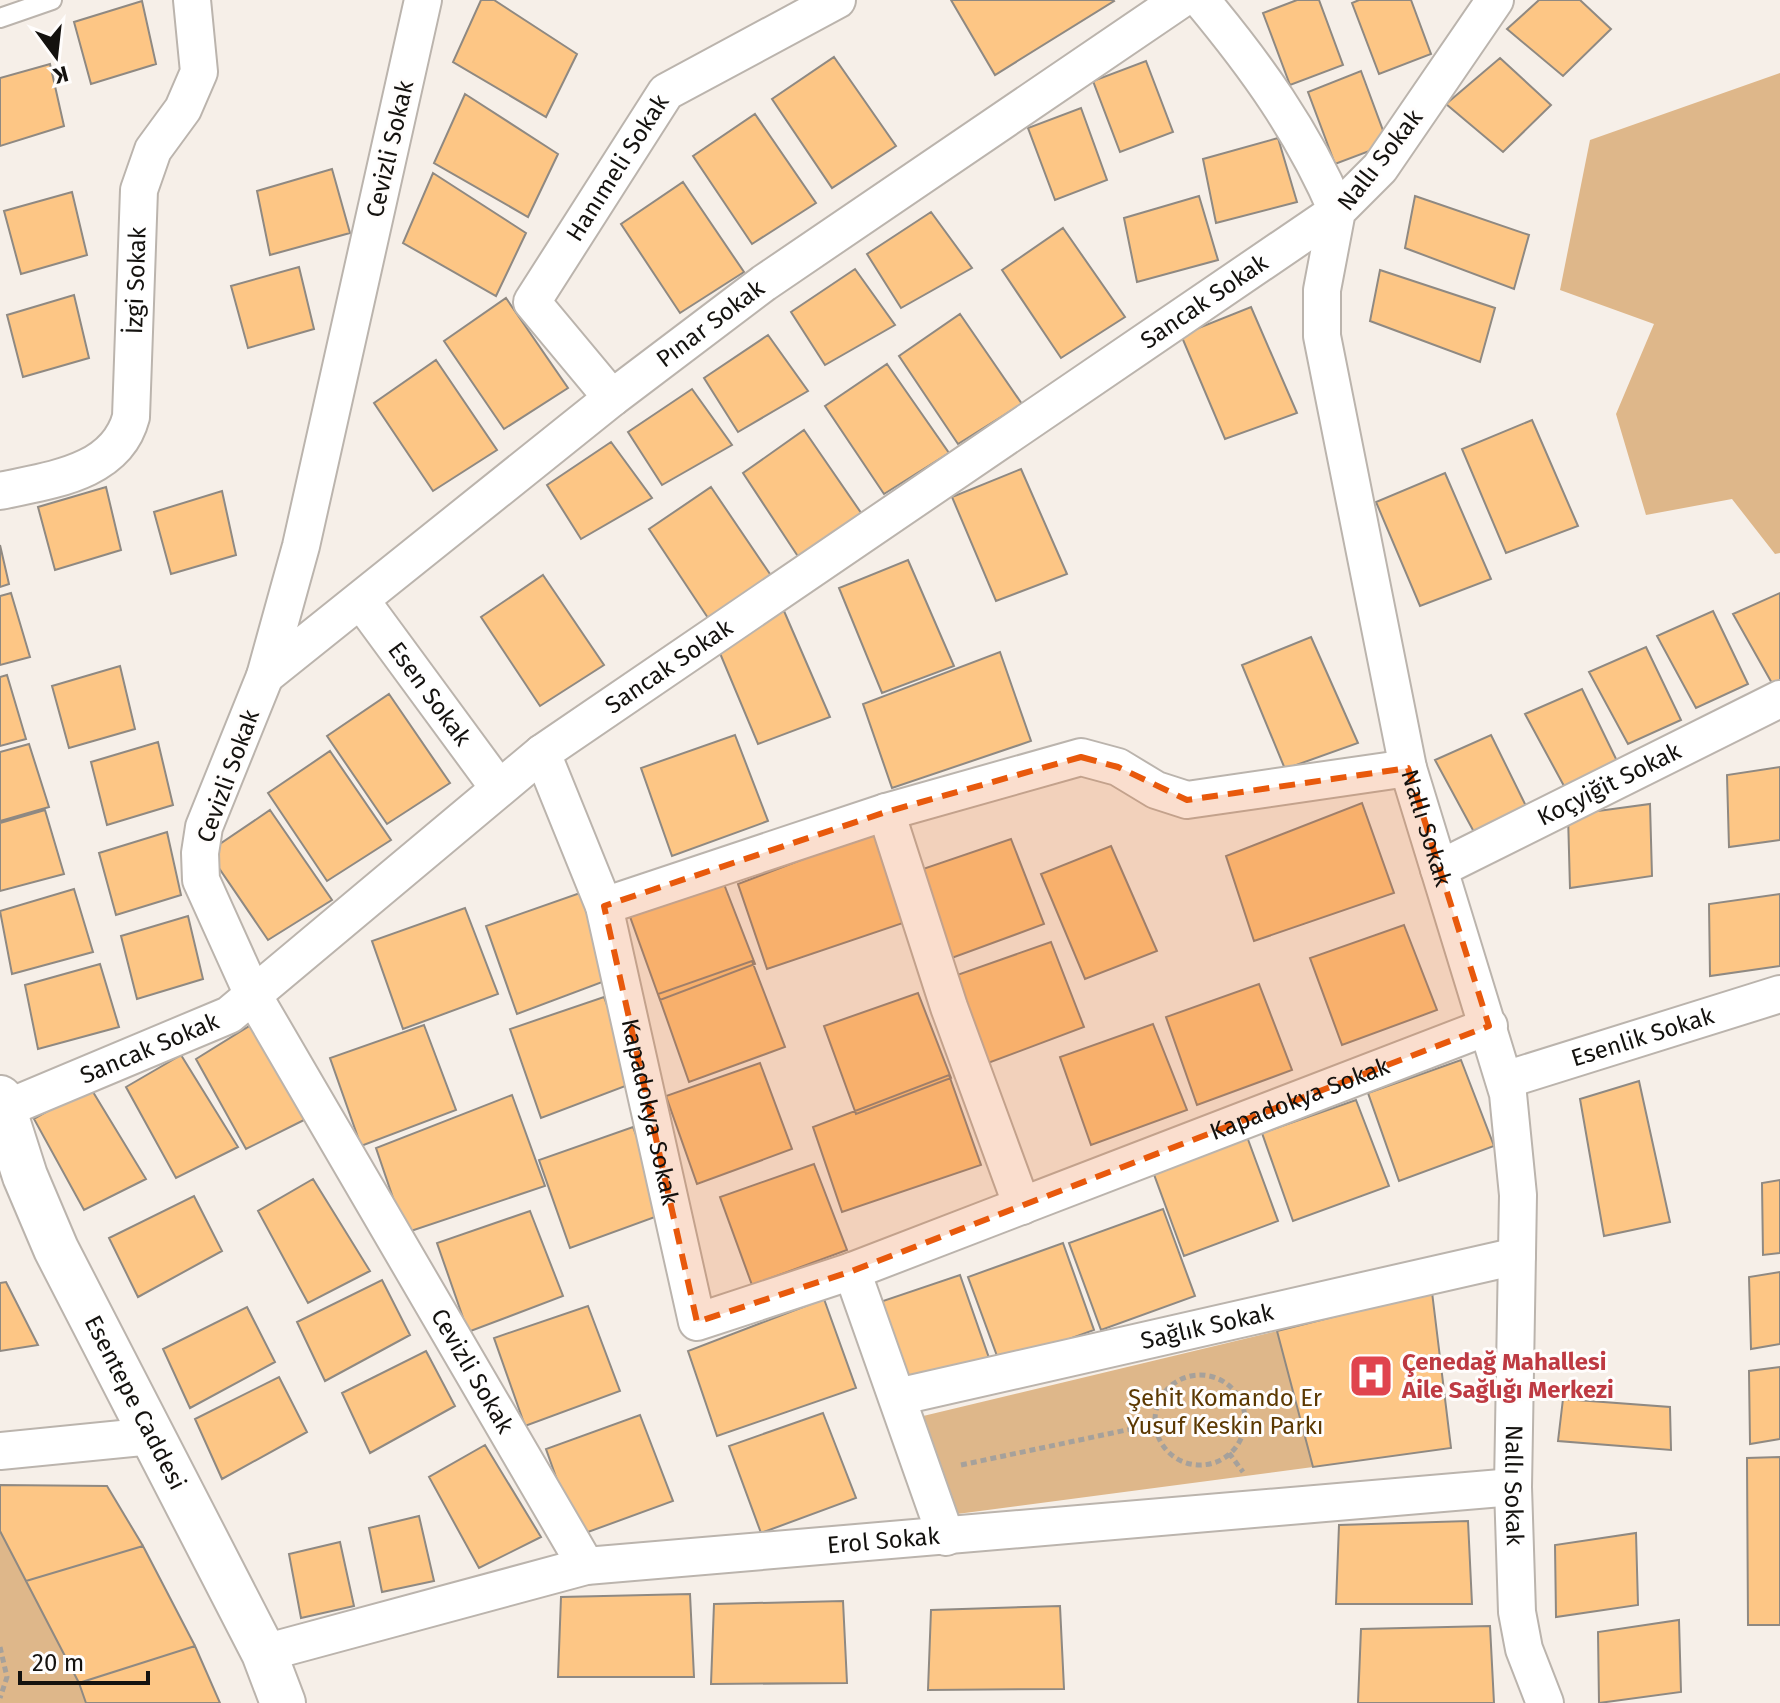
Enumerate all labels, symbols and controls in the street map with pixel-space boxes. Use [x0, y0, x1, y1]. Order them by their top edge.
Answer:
north arrow [16, 16, 96, 96]
text: K [50, 60, 71, 90]
street label: Cevizli Sokak [361, 77, 419, 220]
street label: Hanımeli Sokak [560, 89, 675, 247]
street label: Nallı Sokak [1332, 103, 1429, 216]
street label: İzgi Sokak [120, 226, 152, 335]
street label: Sancak Sokak [1135, 248, 1274, 355]
street label: Pınar Sokak [651, 274, 770, 373]
street label: Sancak Sokak [600, 613, 738, 720]
street label: Esen Sokak [382, 636, 477, 752]
street label: Cevizli Sokak [191, 705, 265, 846]
street label: Koçyiğit Sokak [1533, 736, 1686, 832]
street label: Nallı Sokak [1395, 766, 1458, 891]
street label: Esenlik Sokak [1568, 1001, 1718, 1072]
street label: Sancak Sokak [76, 1007, 224, 1090]
street label: Kapadokya Sokak [616, 1016, 685, 1208]
street label: Kapadokya Sokak [1206, 1051, 1394, 1146]
street label: Sağlık Sokak [1138, 1298, 1277, 1355]
street label: Cevizli Sokak [425, 1304, 520, 1439]
street label: Esentepe Caddesi [79, 1311, 192, 1495]
place label: Çenedağ Mahallesi Aile Sağlığı Merkezi [1401, 1348, 1614, 1404]
hospital icon: Çenedağ Mahallesi Aile Sağlığı Merkezi [1347, 1352, 1395, 1400]
park label: Şehit Komando Er Yusuf Keskin Parkı [1126, 1384, 1324, 1440]
street label: Nallı Sokak [1499, 1424, 1529, 1547]
street label: Erol Sokak [826, 1522, 942, 1559]
scale bar [20, 1635, 148, 1685]
text: 20 m [32, 1649, 84, 1677]

